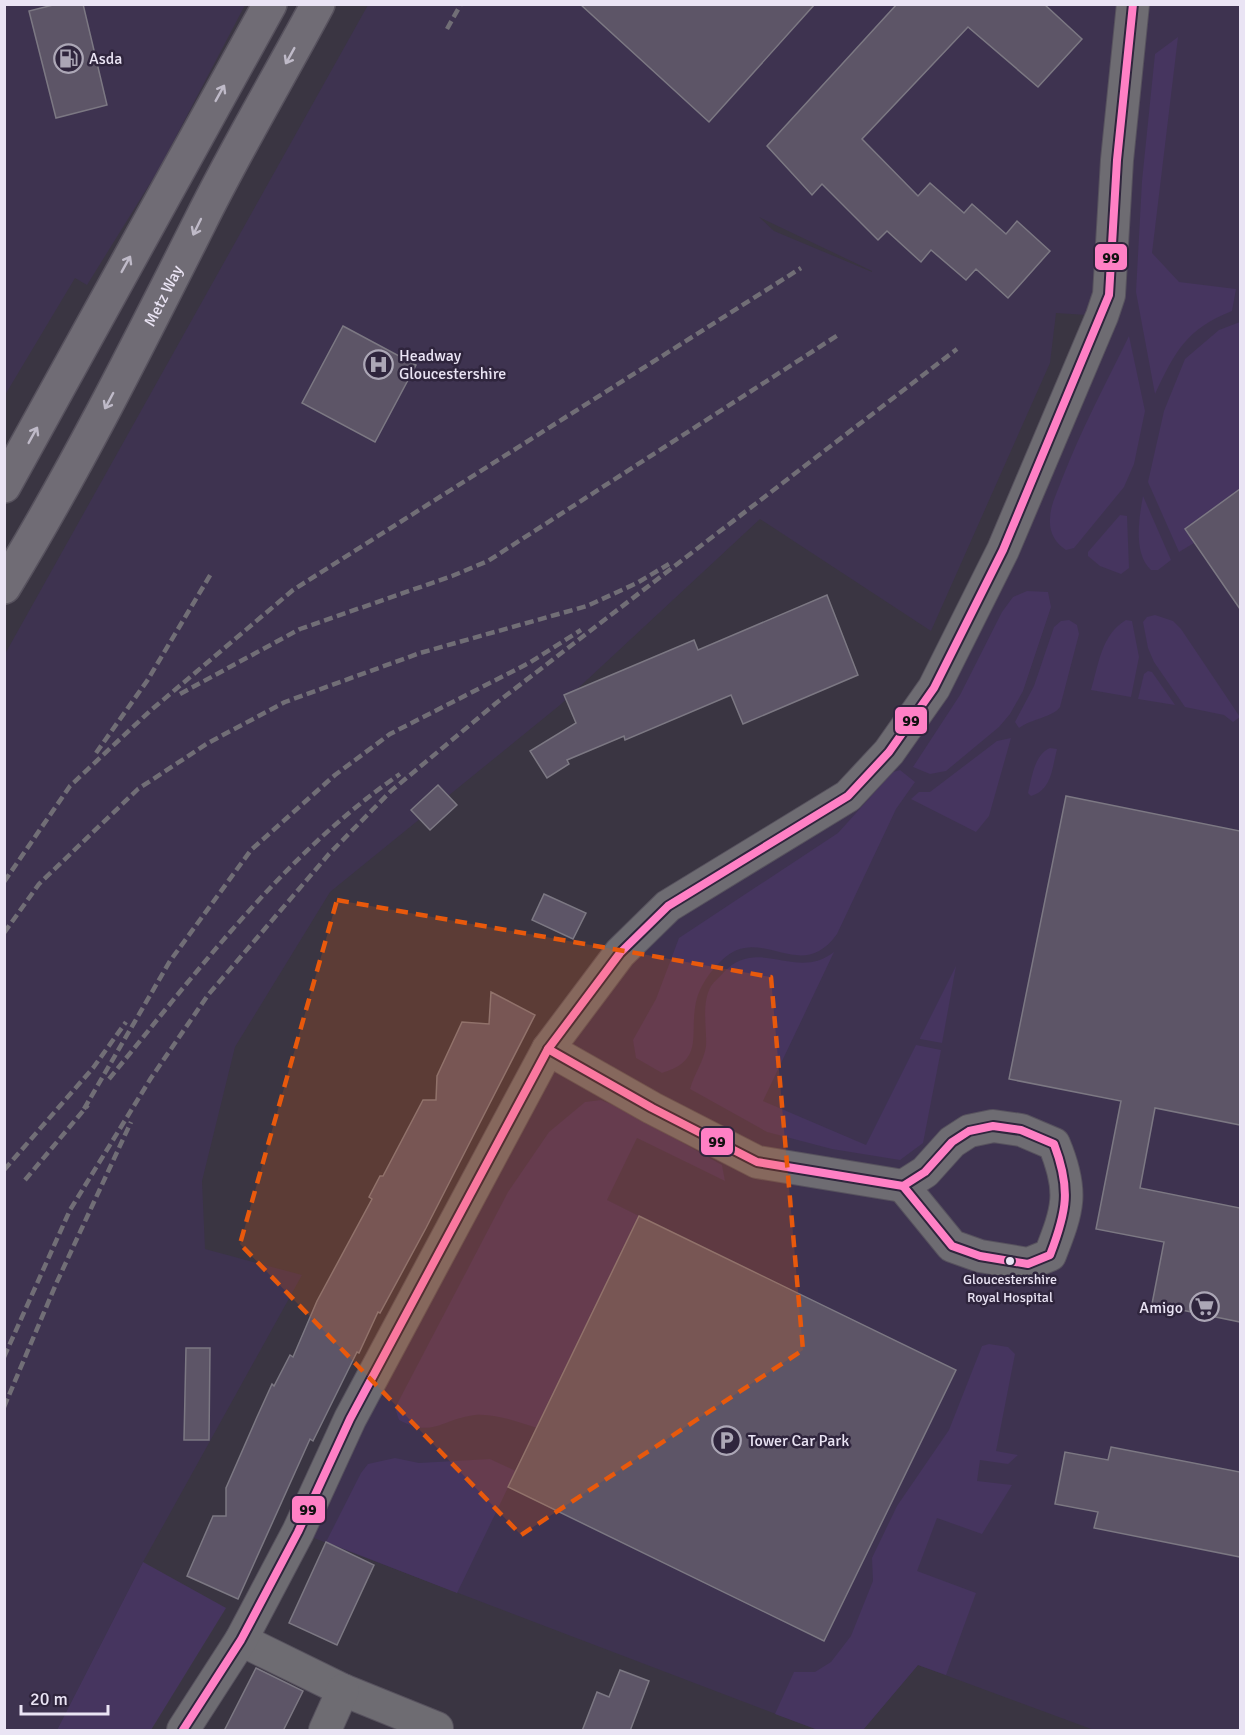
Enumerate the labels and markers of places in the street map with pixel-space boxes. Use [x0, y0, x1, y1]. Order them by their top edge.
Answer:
fuel station icon: Asda [52, 42, 84, 74]
place label: Asda [89, 49, 122, 69]
place label: Headway Gloucestershire [399, 346, 506, 384]
hospital icon: Headway Gloucestershire [362, 348, 394, 380]
marker: Gloucestershire Royal Hospital [1004, 1255, 1016, 1267]
place label: Gloucestershire Royal Hospital [963, 1271, 1057, 1306]
supermarket icon: Amigo [1188, 1291, 1220, 1323]
place label: Amigo [1139, 1298, 1183, 1318]
parking icon: Tower Car Park [711, 1424, 743, 1456]
place label: Tower Car Park [748, 1431, 849, 1451]

